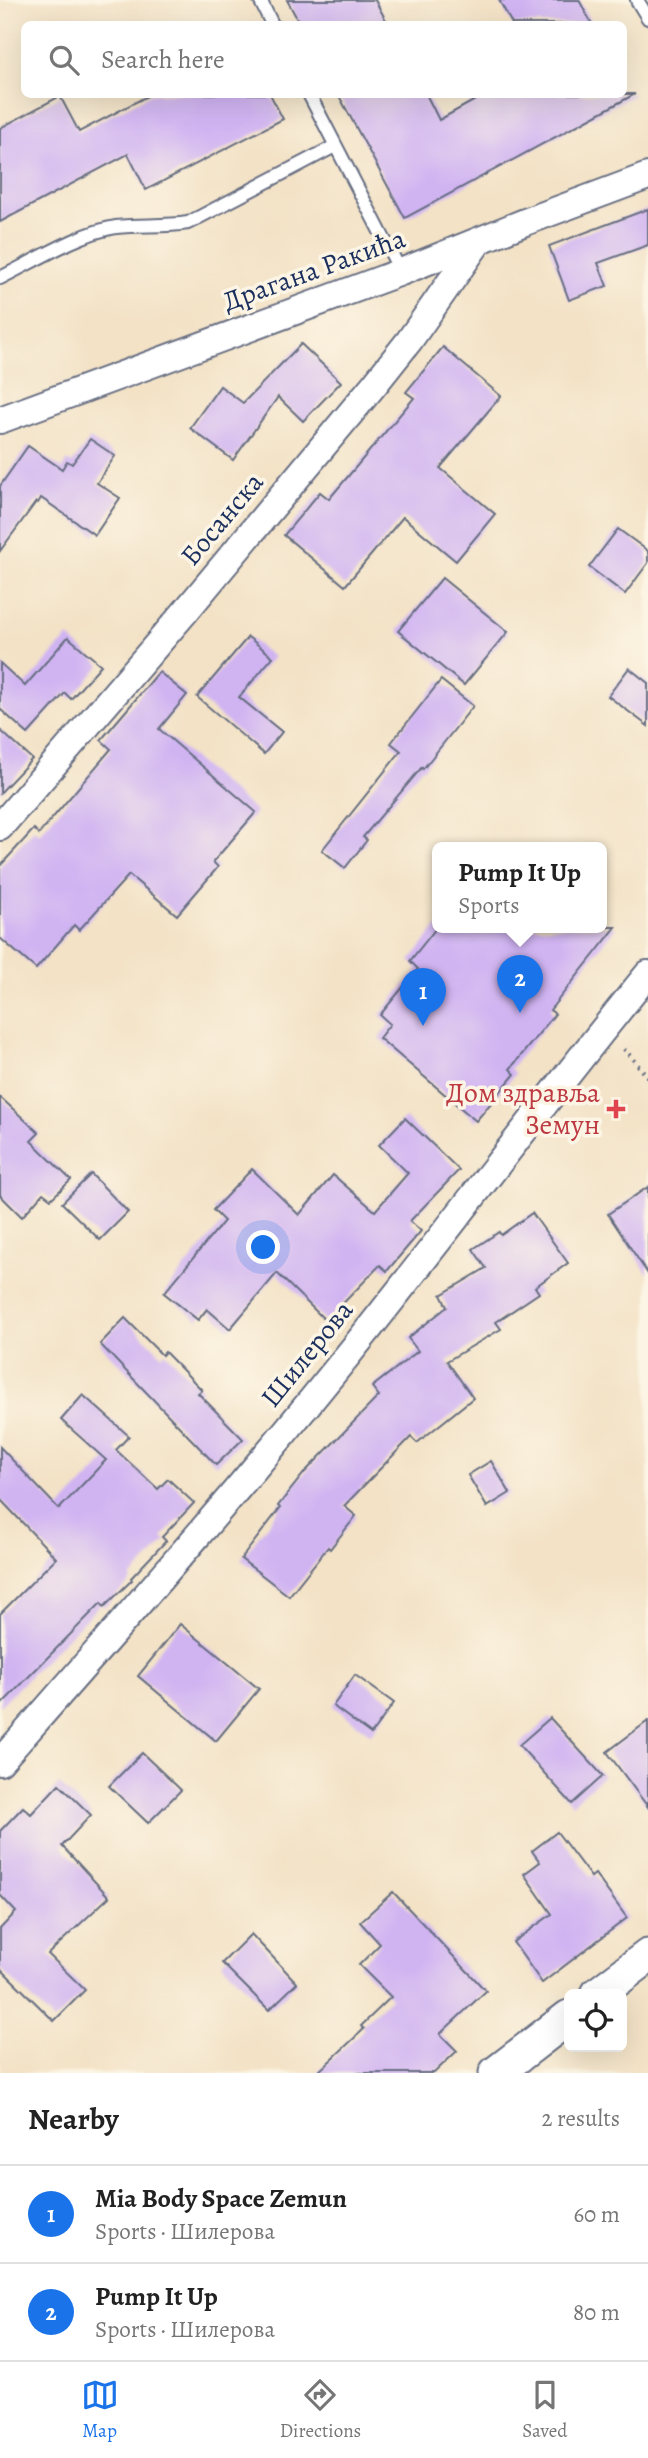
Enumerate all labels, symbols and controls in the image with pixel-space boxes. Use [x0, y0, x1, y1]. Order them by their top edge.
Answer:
search box [21, 21, 627, 98]
icon: search [45, 41, 83, 79]
text: Search here [101, 42, 225, 77]
street label: Драгана Ракића [218, 219, 411, 321]
street label: Босанска [172, 464, 272, 574]
popup [432, 842, 607, 933]
text: Pump It Up [458, 855, 581, 890]
text: Sports [458, 890, 520, 921]
pin: 2 [497, 955, 543, 1013]
pin: 1 [400, 968, 446, 1026]
place label: Дом здравља Земун [446, 1074, 600, 1144]
marker: Дом здравља Земун [606, 1099, 626, 1119]
your location [246, 1230, 280, 1264]
street label: Шилерова [252, 1292, 362, 1416]
map controls [564, 1989, 627, 2052]
button: locate [564, 1989, 627, 2052]
text: Nearby [28, 2099, 119, 2139]
text: 2 results [542, 2103, 620, 2134]
text: Mia Body Space Zemun [95, 2181, 347, 2216]
text: 1 [47, 2199, 55, 2230]
text: 60 m [573, 2199, 620, 2230]
text: Sports · Шилерова [95, 2216, 275, 2247]
text: Pump It Up [95, 2279, 218, 2314]
text: 2 [45, 2297, 57, 2328]
text: 80 m [573, 2297, 620, 2328]
text: Sports · Шилерова [95, 2314, 275, 2345]
tab: Map [81, 2376, 119, 2444]
tab: Directions [280, 2376, 361, 2444]
tab: Saved [522, 2376, 567, 2444]

